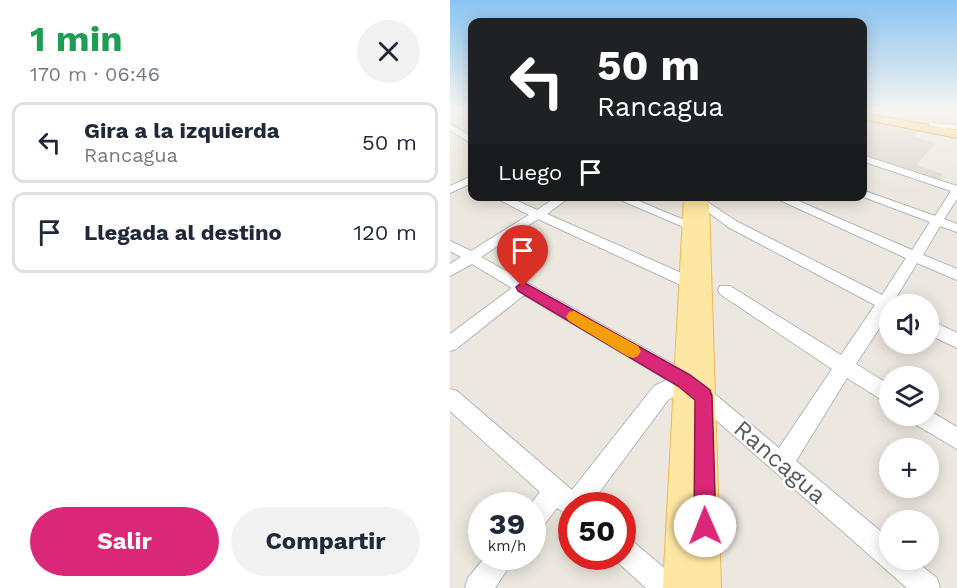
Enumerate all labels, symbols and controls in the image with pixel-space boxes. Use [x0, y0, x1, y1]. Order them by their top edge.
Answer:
text: 1 min [30, 18, 122, 60]
button: close [357, 20, 420, 83]
text: 50 m [597, 41, 700, 90]
icon: left [498, 42, 576, 120]
text: 170 m · 06:46 [30, 62, 160, 86]
text: Rancagua [597, 91, 724, 123]
text: Gira a la izquierda [84, 118, 280, 143]
icon: left [33, 126, 66, 159]
text: 50 m [362, 130, 417, 155]
text: Rancagua [84, 143, 178, 167]
icon: arrive [574, 156, 607, 189]
text: Luego [498, 160, 562, 185]
icon: arrive [33, 216, 66, 249]
text: Llegada al destino [84, 220, 282, 245]
text: 120 m [353, 220, 417, 245]
pin [497, 225, 548, 287]
icon: arrive [506, 234, 539, 267]
map controls [879, 294, 939, 570]
button: sound [879, 294, 939, 354]
button: layers [879, 366, 939, 426]
street label: Rancagua [728, 414, 832, 510]
button: + [879, 438, 939, 498]
speed limit sign: 50 [558, 492, 636, 570]
position arrow [673, 494, 737, 558]
text: 39 [489, 506, 525, 541]
button: Salir [30, 507, 219, 576]
button: Compartir [231, 507, 420, 576]
button: − [879, 510, 939, 570]
text: km/h [488, 537, 526, 555]

